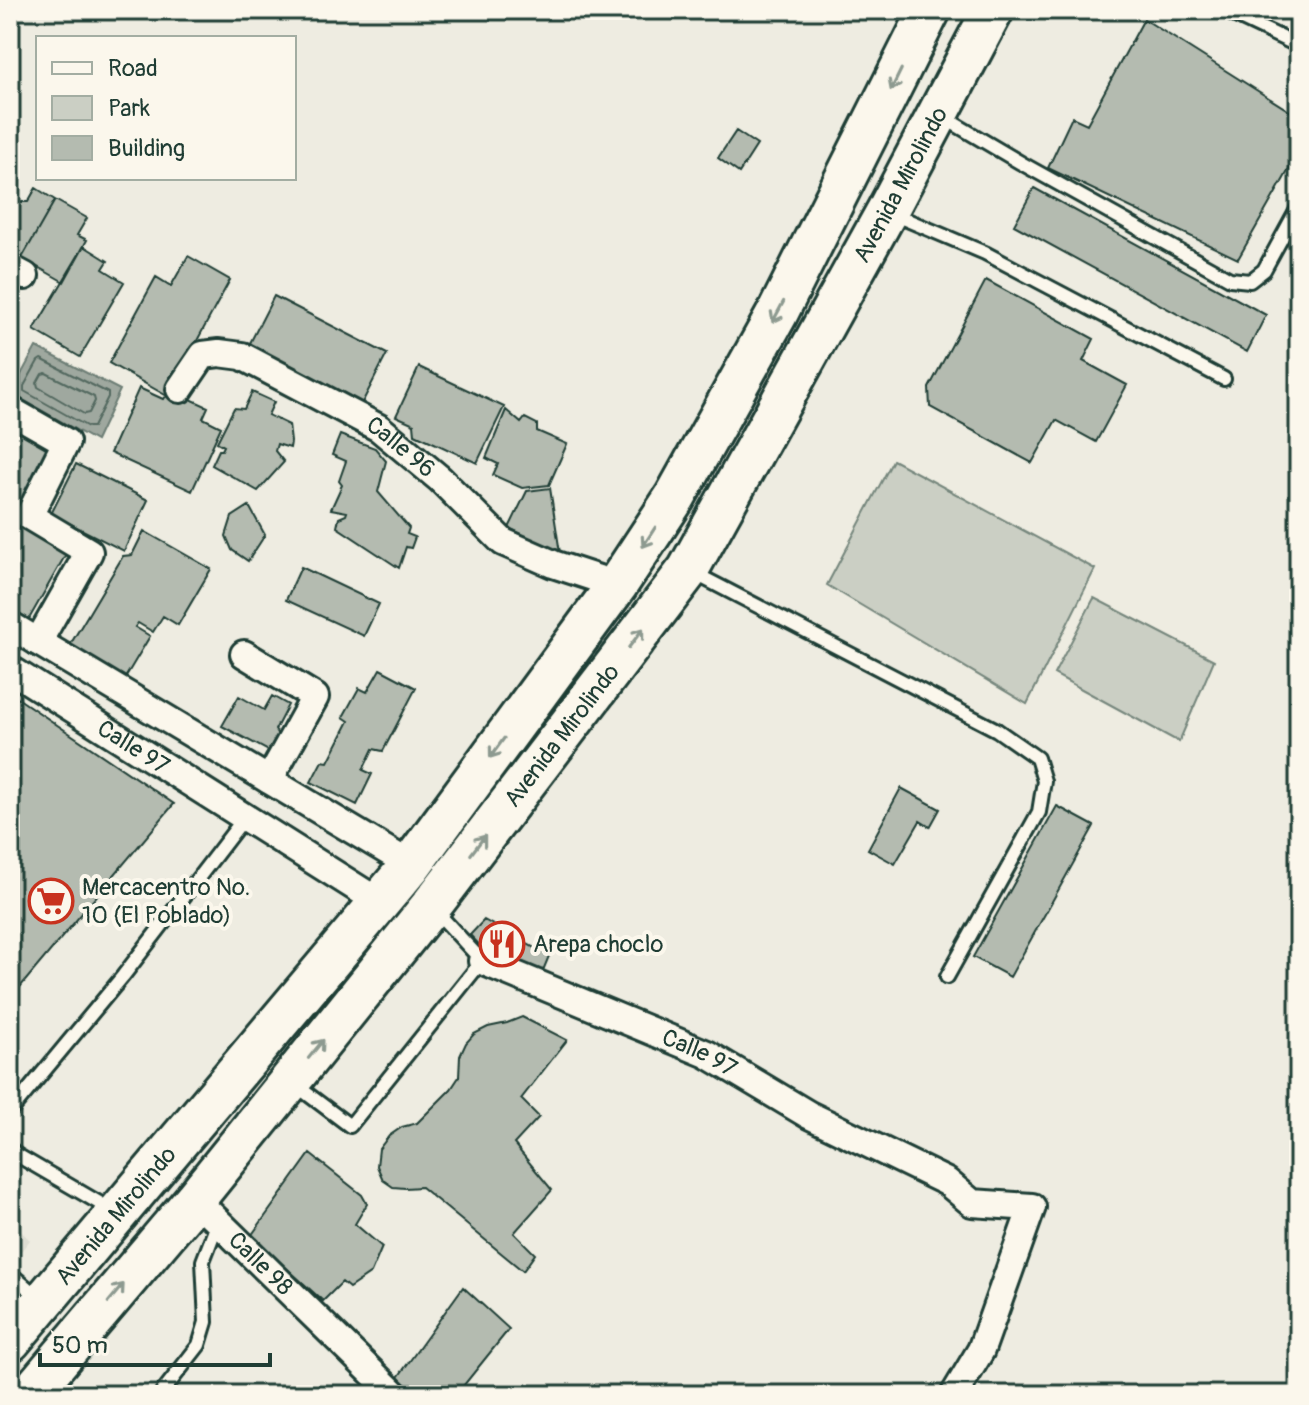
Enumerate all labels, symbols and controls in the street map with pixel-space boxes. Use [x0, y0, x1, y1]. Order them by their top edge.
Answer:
legend [36, 36, 296, 180]
text: Road [108, 54, 158, 83]
one-way arrow [888, 68, 903, 92]
text: Park [108, 94, 150, 123]
street label: Avenida Mirolindo [847, 102, 954, 268]
text: Building [108, 134, 185, 163]
one-way arrow [770, 300, 786, 323]
street label: Calle 96 [362, 410, 441, 484]
one-way arrow [641, 526, 657, 548]
one-way arrow [627, 628, 644, 649]
street label: Avenida Mirolindo [498, 658, 626, 813]
street label: Calle 97 [92, 713, 175, 781]
one-way arrow [489, 737, 505, 759]
one-way arrow [469, 835, 486, 856]
place label: Mercacentro No. 10 (El Poblado) [82, 873, 250, 930]
supermarket icon: Mercacentro No. 10 (El Poblado) [27, 877, 75, 925]
restaurant icon: Arepa choclo [478, 920, 526, 968]
place label: Arepa choclo [533, 930, 663, 959]
street label: Calle 97 [658, 1023, 742, 1083]
one-way arrow [308, 1039, 325, 1060]
street label: Avenida Mirolindo [49, 1140, 182, 1291]
street label: Calle 98 [222, 1225, 299, 1301]
one-way arrow [107, 1283, 125, 1303]
scale bar [40, 1317, 270, 1367]
text: 50 m [52, 1331, 108, 1360]

